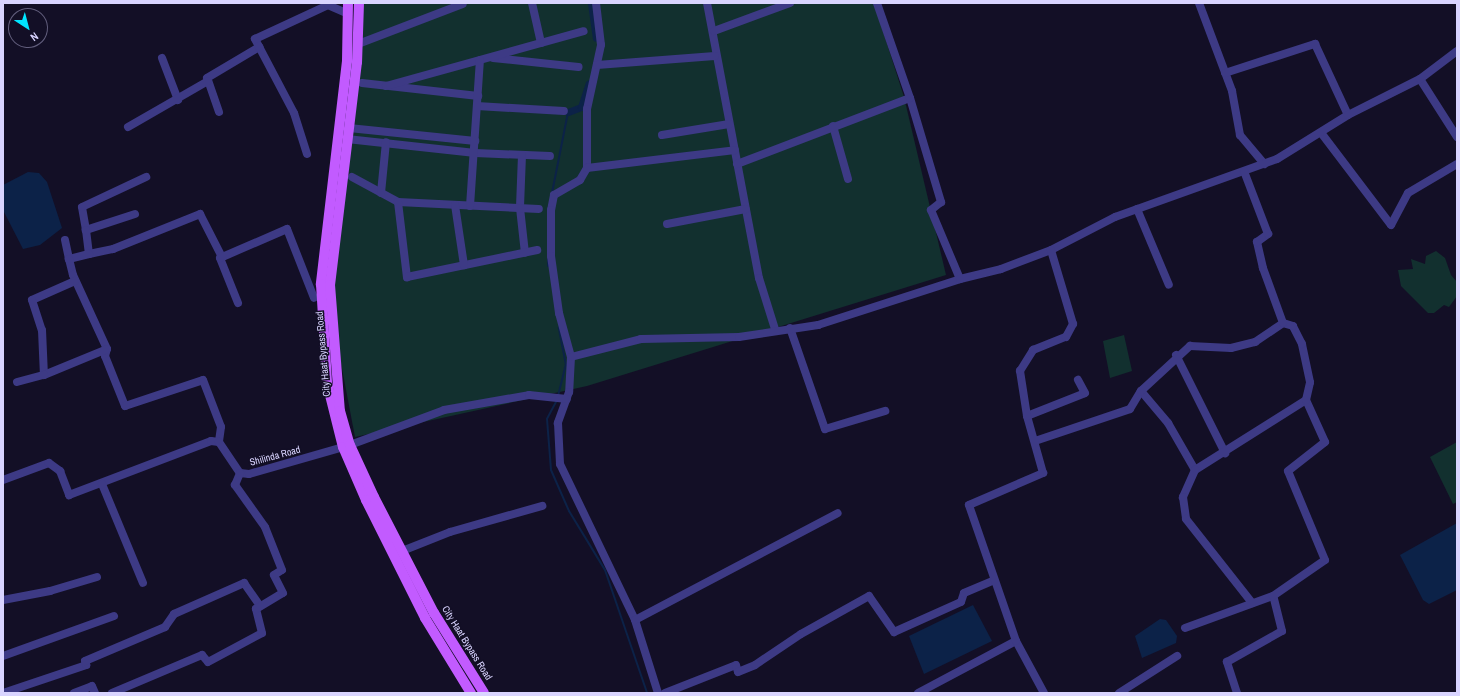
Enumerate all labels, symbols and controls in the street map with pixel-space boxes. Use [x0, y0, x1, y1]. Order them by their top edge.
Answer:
north arrow [8, 8, 48, 48]
text: N [28, 29, 41, 44]
street label: City Haat Bypass Road [313, 311, 333, 397]
street label: Shilinda Road [248, 443, 302, 469]
street label: City Haat Bypass Road [439, 604, 495, 682]

